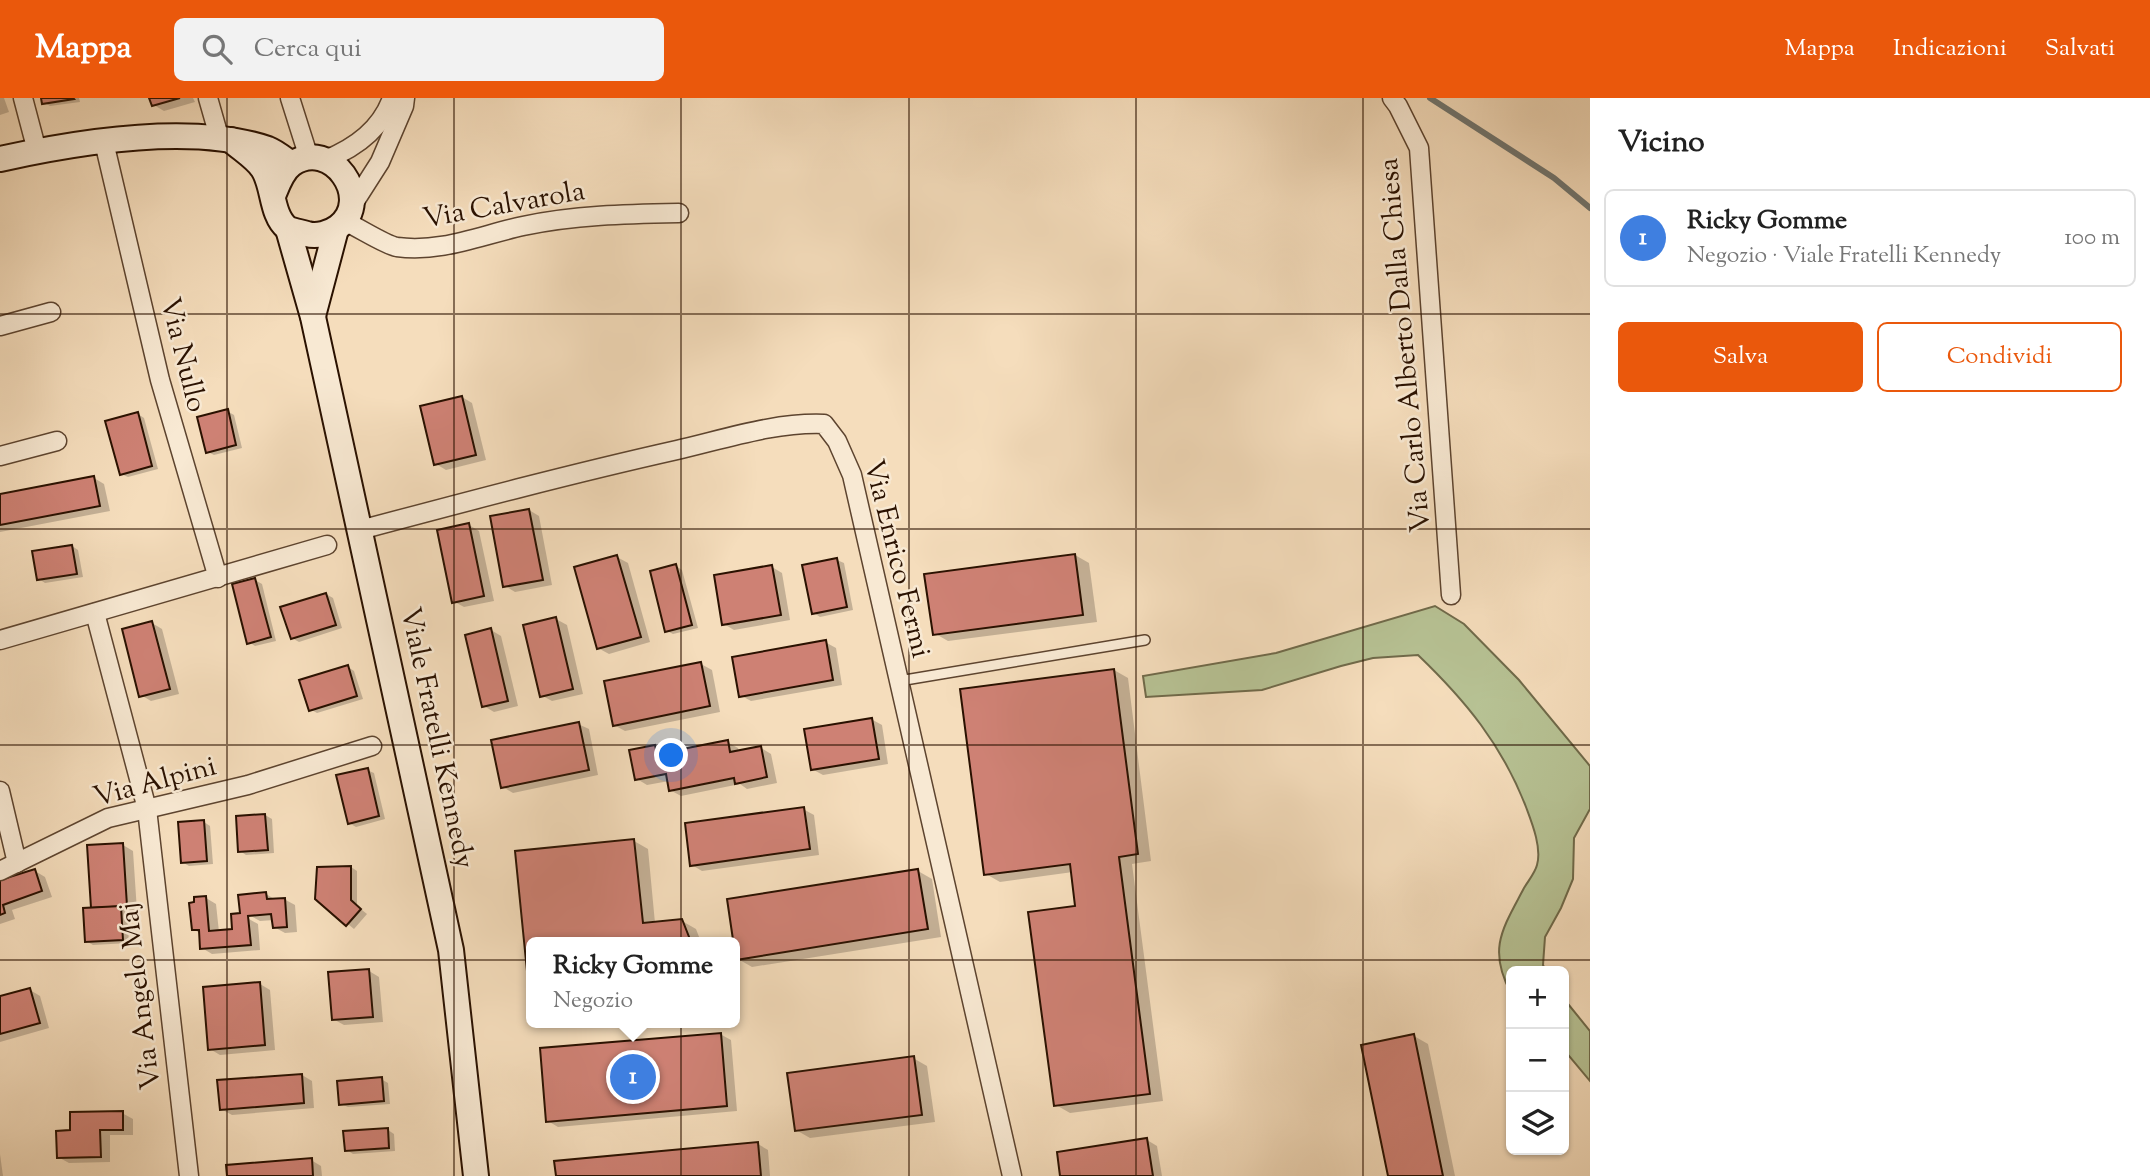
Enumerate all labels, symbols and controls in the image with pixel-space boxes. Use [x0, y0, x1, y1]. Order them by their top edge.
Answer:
search box [174, 18, 664, 81]
text: Mappa [35, 25, 132, 73]
icon: search [198, 30, 236, 68]
text: Cerca qui [254, 31, 362, 68]
text: Mappa [1785, 32, 1855, 66]
text: Indicazioni [1893, 32, 2007, 66]
text: Salvati [2045, 32, 2115, 66]
text: Vicino [1618, 122, 1705, 165]
street label: Via Carlo Alberto Dalla Chiesa [1370, 156, 1442, 534]
street label: Via Calvarola [420, 172, 588, 240]
text: Ricky Gomme [1687, 203, 1847, 240]
text: 1 [1639, 222, 1647, 255]
text: 100 m [2064, 222, 2120, 255]
text: Negozio · Viale Fratelli Kennedy [1687, 240, 2001, 273]
street label: Via Nullo [148, 294, 216, 416]
button: Salva [1618, 322, 1863, 392]
button: Condividi [1877, 322, 2122, 392]
street label: Via Enrico Fermi [852, 456, 940, 662]
street label: Viale Fratelli Kennedy [389, 604, 483, 872]
your location [654, 738, 688, 772]
street label: Via Alpini [89, 747, 221, 819]
street label: Via Angelo Maj [110, 900, 172, 1092]
popup [526, 937, 740, 1028]
text: Ricky Gomme [553, 948, 713, 985]
map controls [1506, 966, 1569, 1155]
button: + [1506, 966, 1569, 1029]
text: Negozio [553, 985, 633, 1018]
button: − [1506, 1029, 1569, 1092]
pin: 1 [610, 1051, 656, 1103]
button: layers [1506, 1092, 1569, 1155]

